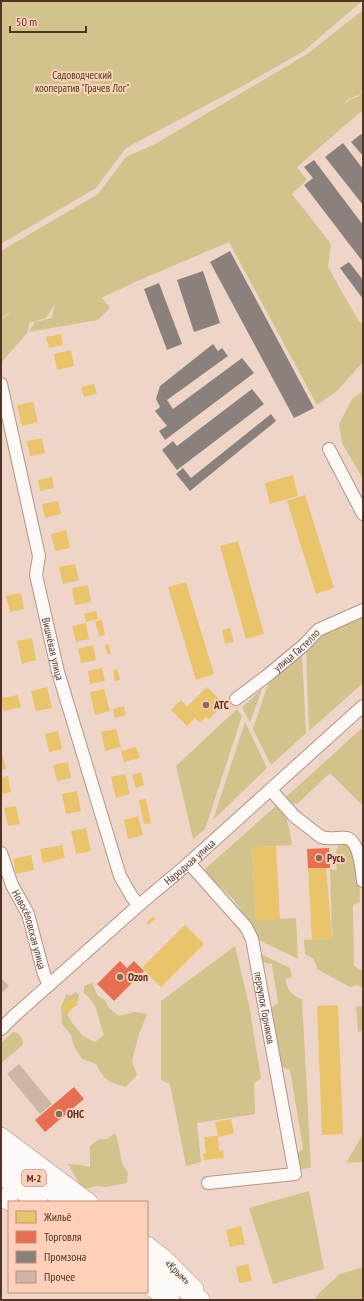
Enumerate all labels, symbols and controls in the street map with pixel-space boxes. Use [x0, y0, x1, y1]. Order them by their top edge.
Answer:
scale bar [10, 8, 86, 34]
text: 50 m [16, 14, 37, 29]
park label: Cадоводческий кооператив "Грачев Лог" [35, 68, 129, 95]
street label: Вишнёвая улица [39, 616, 67, 682]
street label: улица Гастелло [271, 625, 323, 674]
place label: АТС [213, 698, 229, 712]
marker: АТС [201, 700, 211, 710]
street label: Народная улица [161, 836, 218, 888]
place label: Русь [327, 851, 345, 865]
marker: Русь [314, 853, 324, 863]
street label: Новосёловская улица [9, 887, 49, 971]
place label: Ozon [128, 970, 148, 984]
street label: переулок Горняков [251, 970, 278, 1046]
marker: Ozon [115, 972, 125, 982]
place label: ОНС [67, 1107, 84, 1121]
marker: ОНС [54, 1109, 64, 1119]
road number: М-2 [22, 1170, 46, 1186]
legend [8, 1201, 148, 1293]
text: Жильё [43, 1209, 71, 1224]
text: Торговля [44, 1229, 82, 1244]
text: Промзона [44, 1249, 87, 1264]
street label: «Крым» [162, 1256, 194, 1288]
text: Прочее [44, 1269, 75, 1284]

